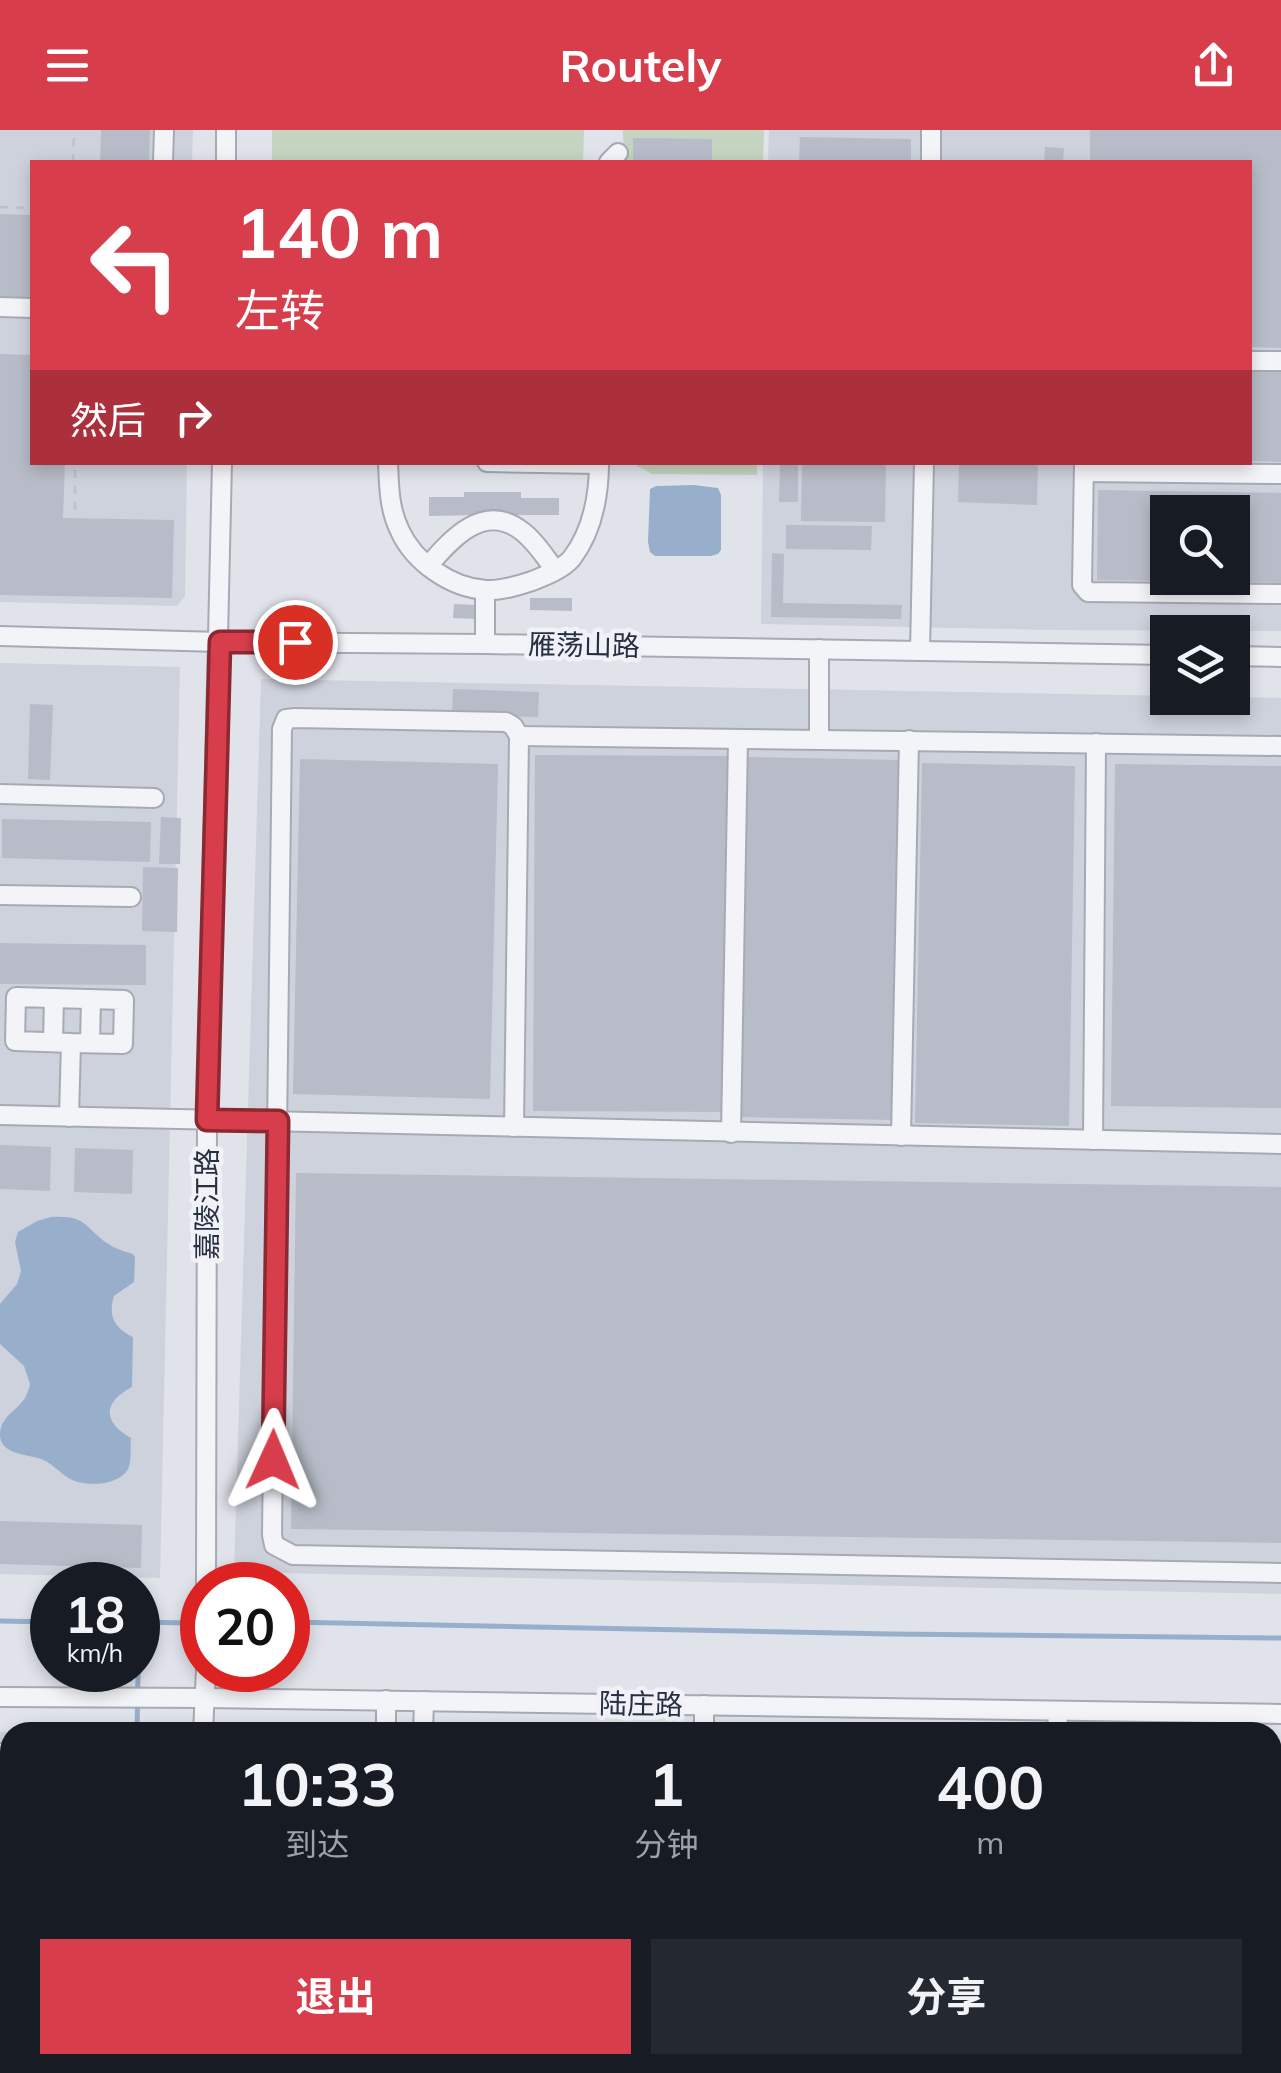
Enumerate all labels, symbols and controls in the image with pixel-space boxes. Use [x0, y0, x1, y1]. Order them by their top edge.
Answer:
text: Routely [559, 37, 722, 93]
icon: menu [40, 38, 95, 93]
icon: share [1186, 38, 1241, 93]
text: 140 m [235, 188, 443, 276]
icon: left [70, 200, 200, 330]
text: 左转 [235, 282, 325, 338]
icon: right [166, 390, 221, 445]
text: 然后 [70, 396, 146, 444]
map controls [1150, 495, 1250, 715]
button: search [1150, 495, 1250, 595]
pin [253, 600, 338, 685]
icon: arrive [268, 615, 323, 670]
button: layers [1150, 615, 1250, 715]
street label: 雁荡山路 [528, 626, 640, 663]
street label: 嘉陵江路 [189, 1148, 224, 1260]
position arrow [221, 1408, 325, 1512]
speed limit sign: 20 [180, 1562, 310, 1692]
text: 18 [65, 1583, 125, 1646]
text: km/h [67, 1637, 123, 1668]
street label: 陆庄路 [599, 1685, 683, 1722]
text: 10:33 [238, 1746, 397, 1821]
text: 1 [648, 1746, 684, 1821]
text: 400 [936, 1749, 1044, 1824]
text: m [976, 1822, 1004, 1862]
text: 到达 [285, 1824, 349, 1864]
text: 分钟 [634, 1824, 698, 1864]
button: 退出 [40, 1939, 631, 2054]
button: 分享 [651, 1939, 1242, 2054]

